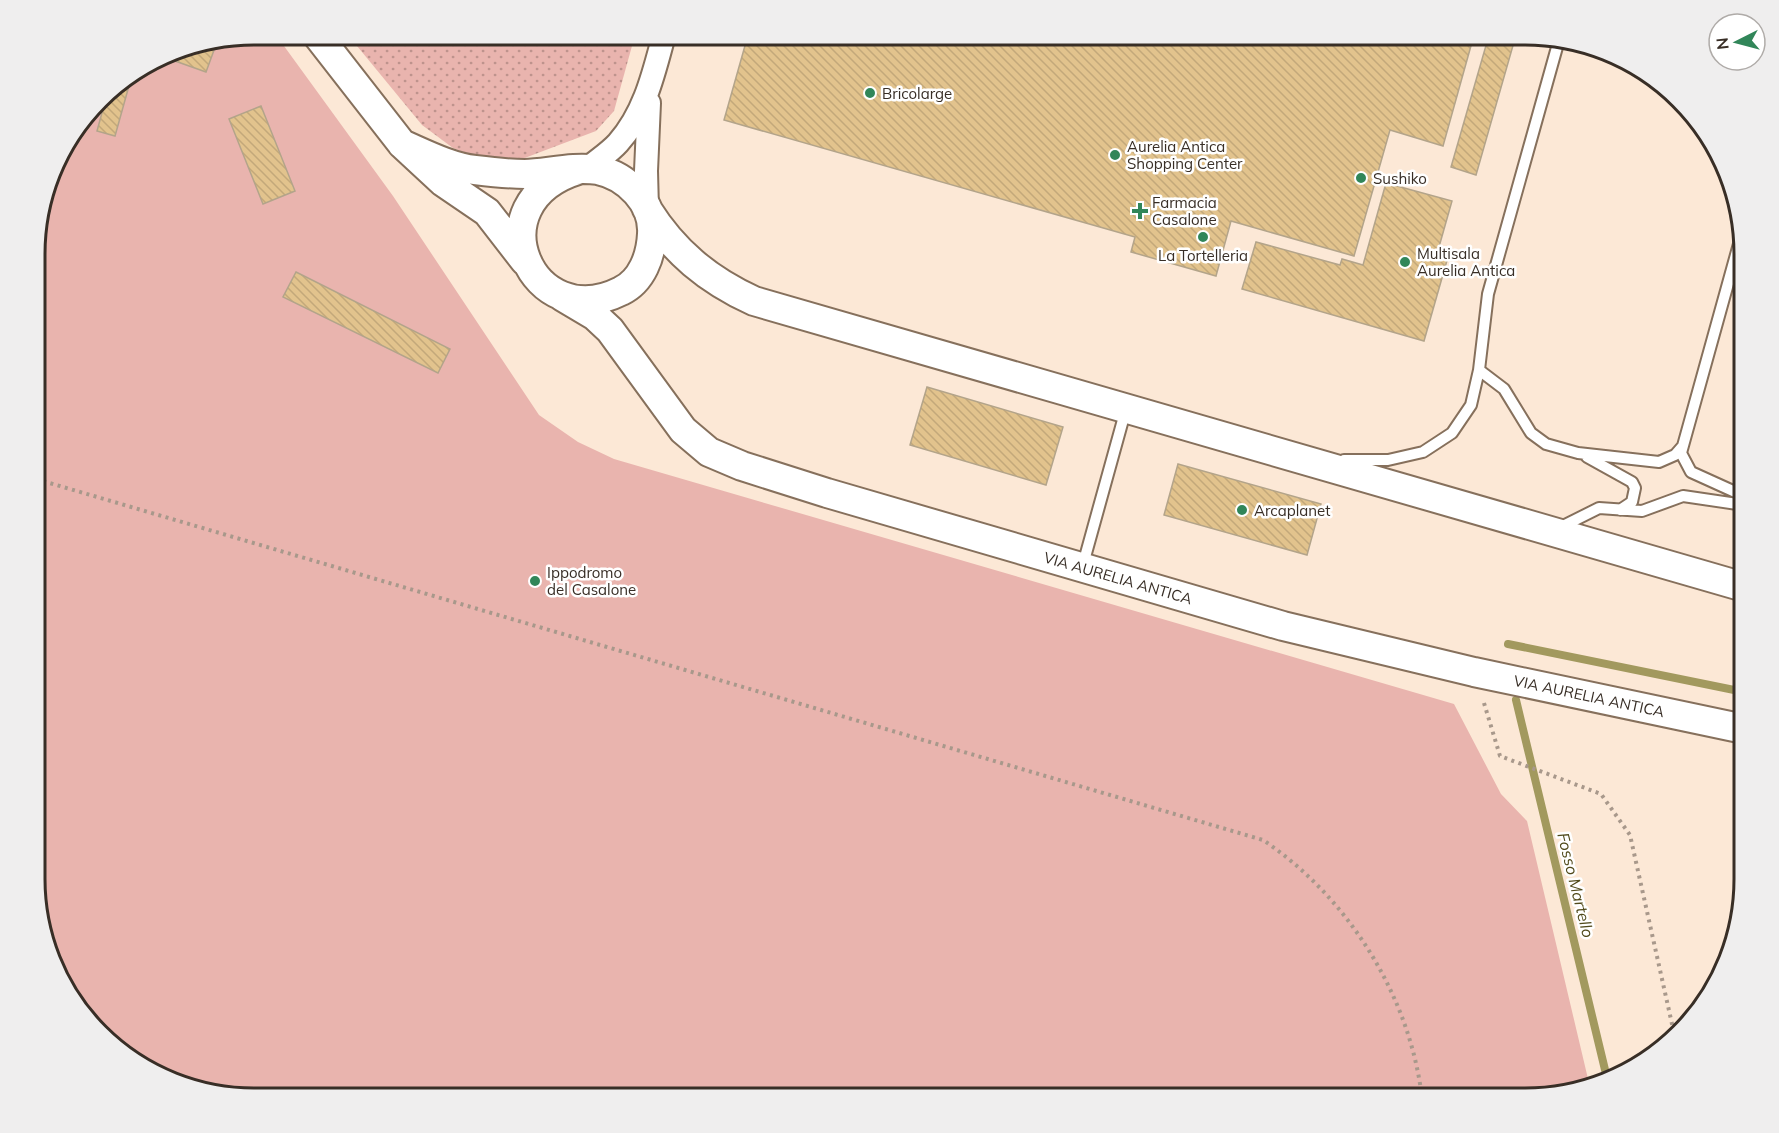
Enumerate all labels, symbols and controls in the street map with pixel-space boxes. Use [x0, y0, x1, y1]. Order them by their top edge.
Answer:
north arrow [1707, 12, 1767, 72]
text: N [1712, 37, 1733, 51]
place label: Bricolarge [882, 84, 952, 103]
marker: Bricolarge [863, 86, 877, 100]
place label: Aurelia Antica Shopping Center [1127, 137, 1243, 173]
marker: Aurelia Antica Shopping Center [1108, 148, 1122, 162]
place label: Sushiko [1373, 169, 1427, 188]
marker: Sushiko [1354, 171, 1368, 185]
place label: Farmacia Casalone [1152, 193, 1217, 229]
marker: Farmacia Casalone [1133, 204, 1147, 218]
marker: La Tortelleria [1196, 230, 1210, 244]
place label: Multisala Aurelia Antica [1417, 244, 1515, 280]
place label: La Tortelleria [1158, 246, 1248, 265]
marker: Multisala Aurelia Antica [1398, 255, 1412, 269]
place label: Arcaplanet [1254, 501, 1331, 520]
marker: Arcaplanet [1235, 503, 1249, 517]
street label: VIA AURELIA ANTICA [1042, 548, 1194, 608]
place label: Ippodromo del Casalone [547, 563, 636, 599]
marker: Ippodromo del Casalone [528, 574, 542, 588]
street label: VIA AURELIA ANTICA [1512, 671, 1666, 721]
water label: Fosso Martello [1553, 830, 1599, 940]

